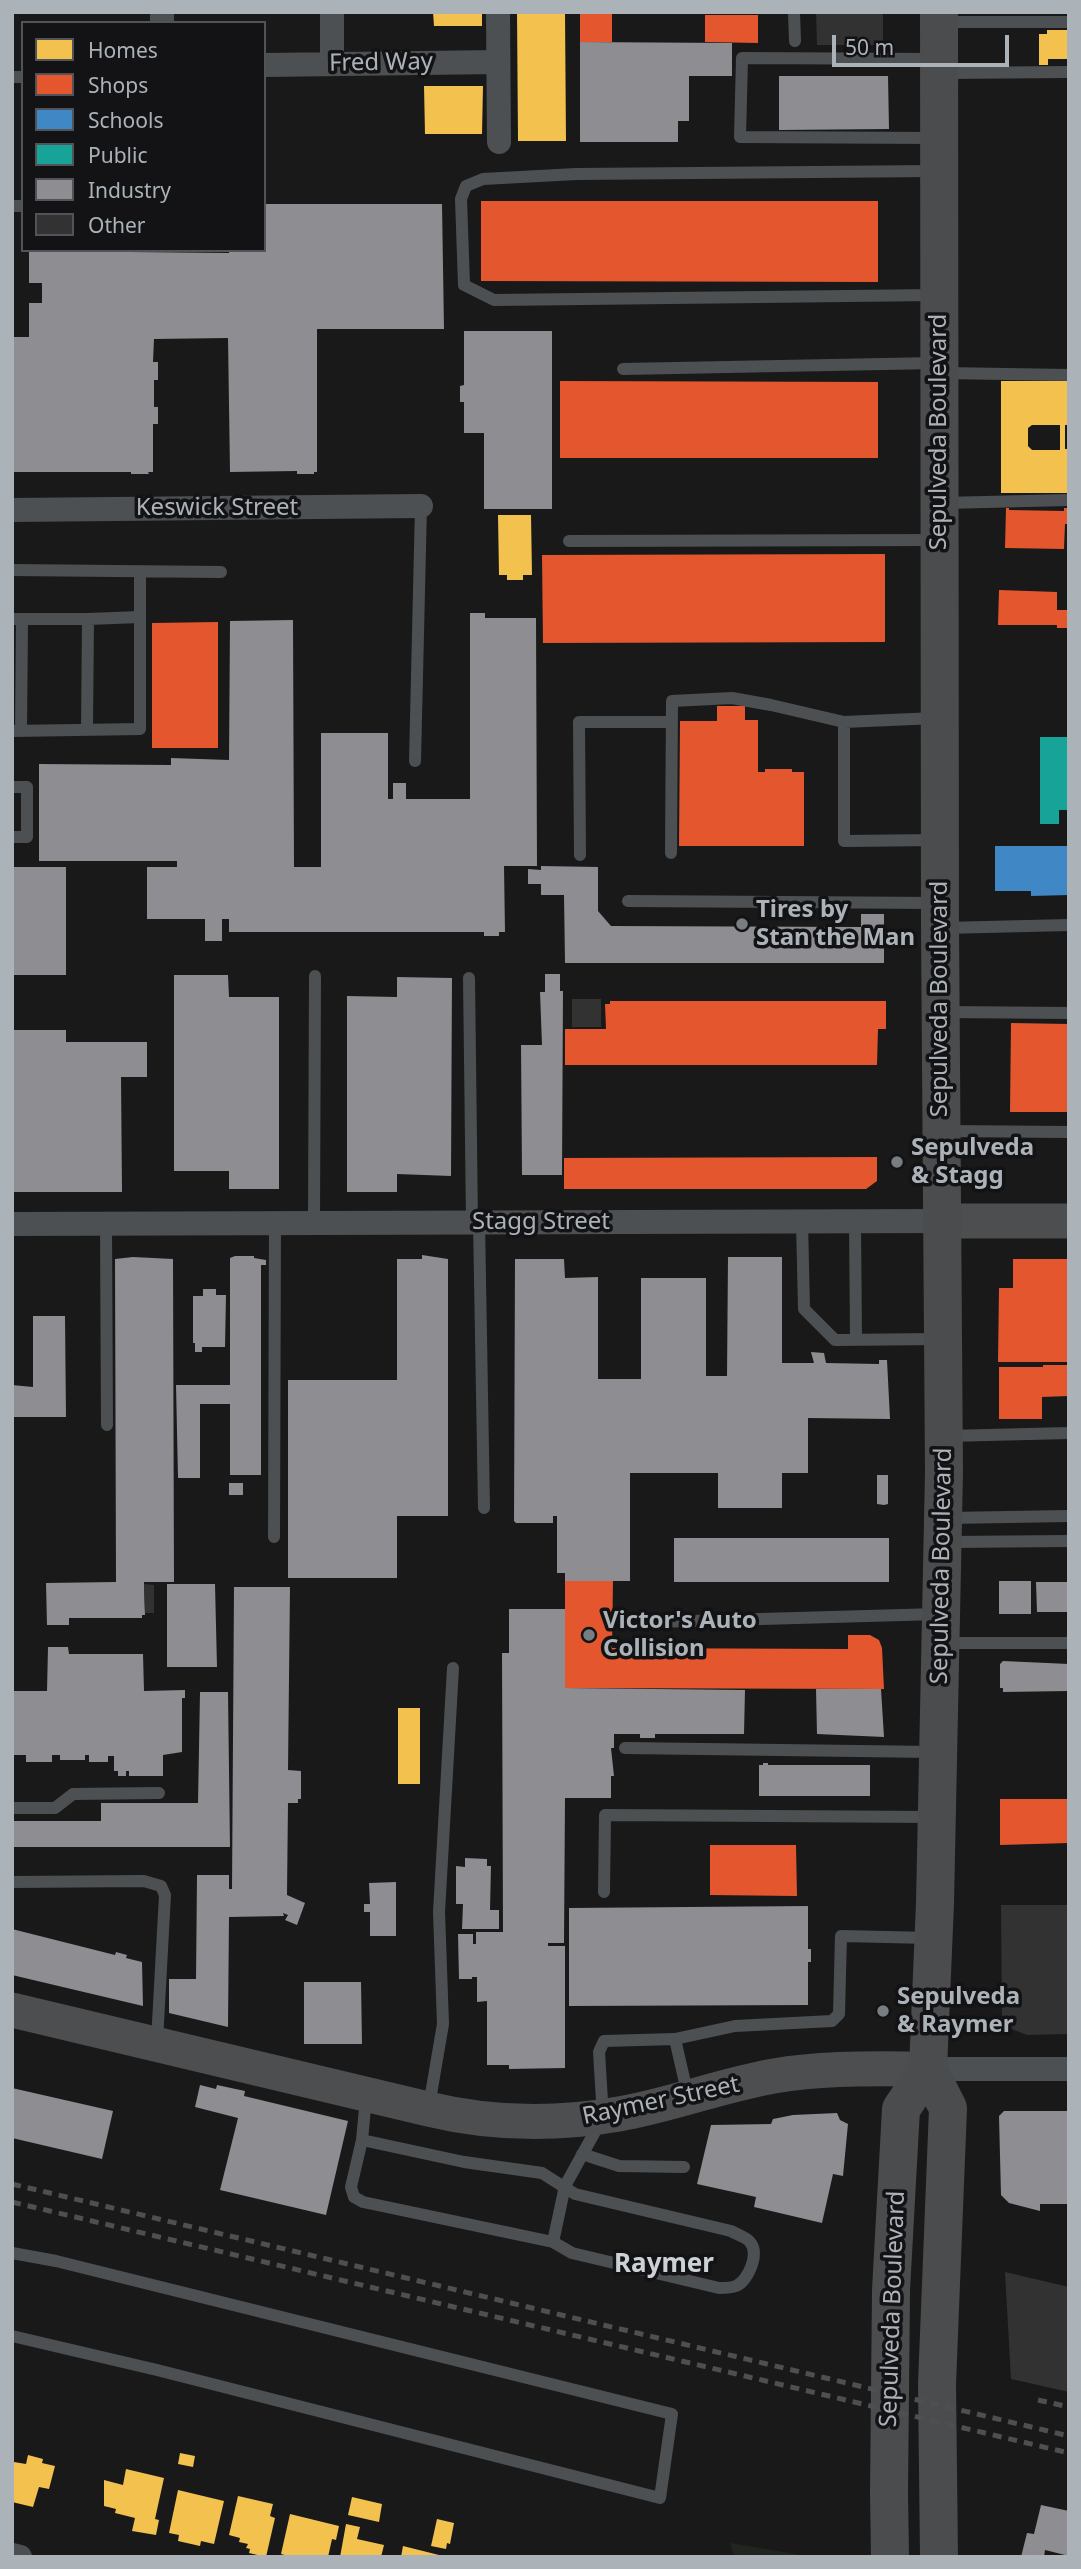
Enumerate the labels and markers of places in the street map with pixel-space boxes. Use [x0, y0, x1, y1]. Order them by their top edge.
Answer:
place label: Tires by Stan the Man [756, 896, 915, 952]
marker: Tires by Stan the Man [734, 916, 750, 932]
place label: Sepulveda & Stagg [911, 1134, 1034, 1190]
marker: Sepulveda & Stagg [889, 1154, 905, 1170]
place label: Victor's Auto Collision [603, 1607, 757, 1663]
marker: Victor's Auto Collision [581, 1627, 597, 1643]
place label: Sepulveda & Raymer [897, 1983, 1020, 2039]
marker: Sepulveda & Raymer [875, 2003, 891, 2019]

